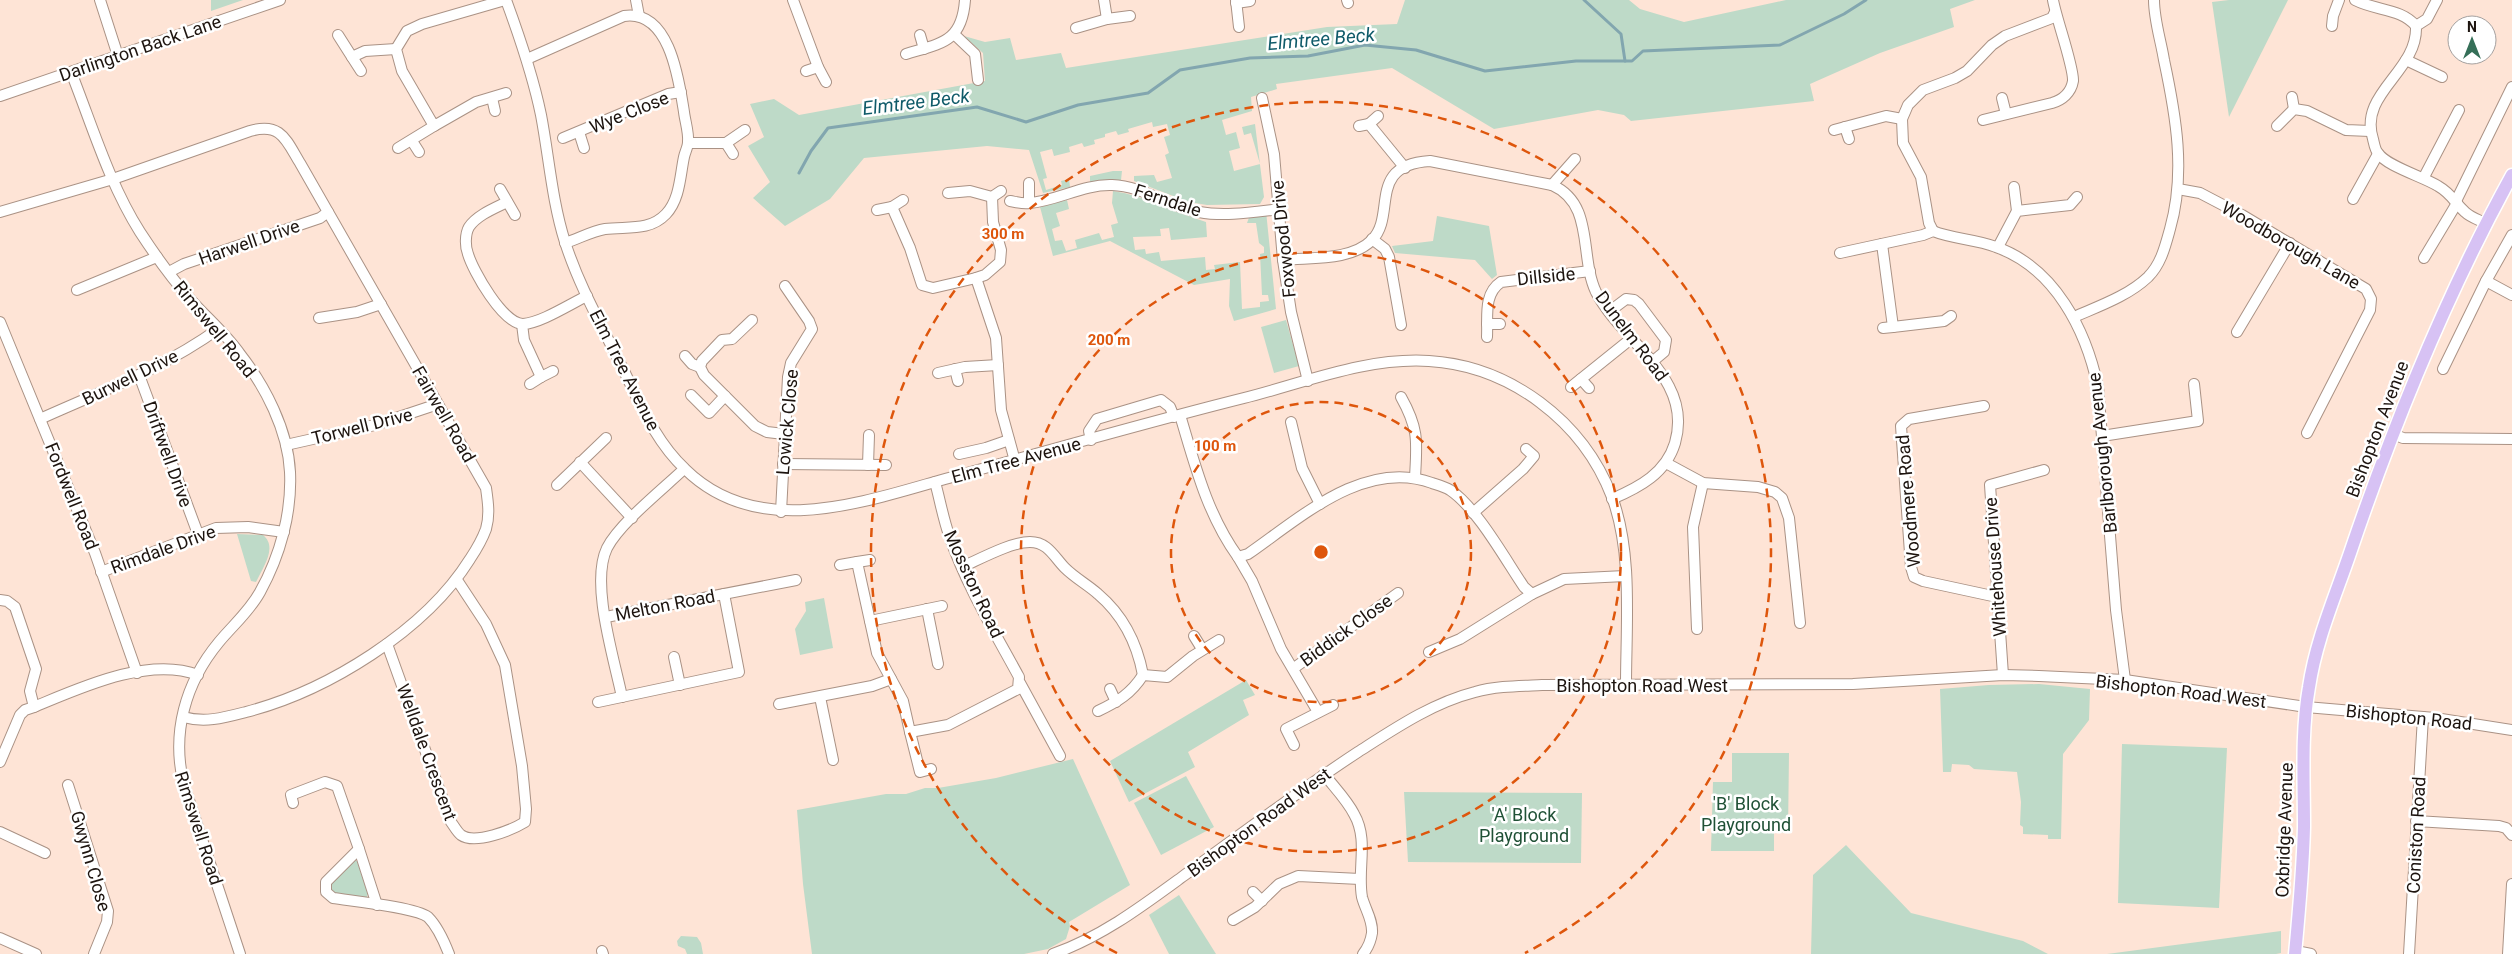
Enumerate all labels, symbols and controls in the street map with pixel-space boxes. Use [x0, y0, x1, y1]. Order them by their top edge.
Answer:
street label: Darlington Back Lane [56, 10, 224, 86]
north arrow [2447, 15, 2497, 65]
text: N [2467, 19, 2477, 35]
water label: Elmtree Beck [1266, 23, 1376, 55]
water label: Elmtree Beck [861, 84, 971, 120]
street label: Wye Close [586, 87, 672, 137]
street label: Ferndale [1132, 179, 1204, 221]
street label: Foxwood Drive [1266, 179, 1300, 299]
street label: Woodborough Lane [2218, 197, 2364, 293]
street label: Harwell Drive [196, 215, 302, 269]
text: 300 m [982, 225, 1024, 243]
street label: Dillside [1516, 263, 1576, 289]
street label: Rimswell Road [170, 276, 260, 382]
street label: Dunelm Road [1591, 287, 1673, 385]
street label: Elm Tree Avenue [585, 306, 665, 434]
text: 200 m [1088, 331, 1130, 349]
street label: Burwell Drive [79, 345, 181, 409]
street label: Bishopton Avenue [2341, 358, 2413, 500]
street label: Fairwell Road [408, 362, 480, 466]
street label: Lowick Close [772, 368, 802, 476]
street label: Barlborough Avenue [2083, 372, 2121, 534]
street label: Driftwell Drive [139, 398, 197, 510]
street label: Torwell Drive [309, 403, 415, 449]
street label: Elm Tree Avenue [949, 433, 1083, 487]
street label: Woodmere Road [1892, 434, 1924, 568]
text: 100 m [1194, 437, 1236, 455]
street label: Fordwell Road [41, 439, 103, 553]
street label: Whitehouse Drive [1980, 497, 2010, 637]
street label: Rimdale Drive [108, 520, 218, 578]
street label: Mosston Road [940, 527, 1008, 641]
centre of rings [1312, 543, 1330, 561]
street label: Melton Road [613, 585, 717, 625]
street label: Biddick Close [1296, 590, 1396, 670]
street label: Bishopton Road West [2094, 670, 2268, 712]
street label: Bishopton Road West [1556, 675, 1728, 696]
street label: Welldale Crescent [393, 681, 461, 823]
street label: Bishopton Road [2345, 700, 2473, 734]
street label: Oxbridge Avenue [2271, 762, 2297, 898]
street label: Bishopton Road West [1183, 763, 1335, 881]
street label: Rimswell Road [171, 769, 227, 887]
street label: Coniston Road [2402, 776, 2430, 894]
park label: 'B' Block Playground [1701, 793, 1791, 835]
park label: 'A' Block Playground [1479, 804, 1569, 846]
street label: Gwynn Close [67, 808, 115, 914]

